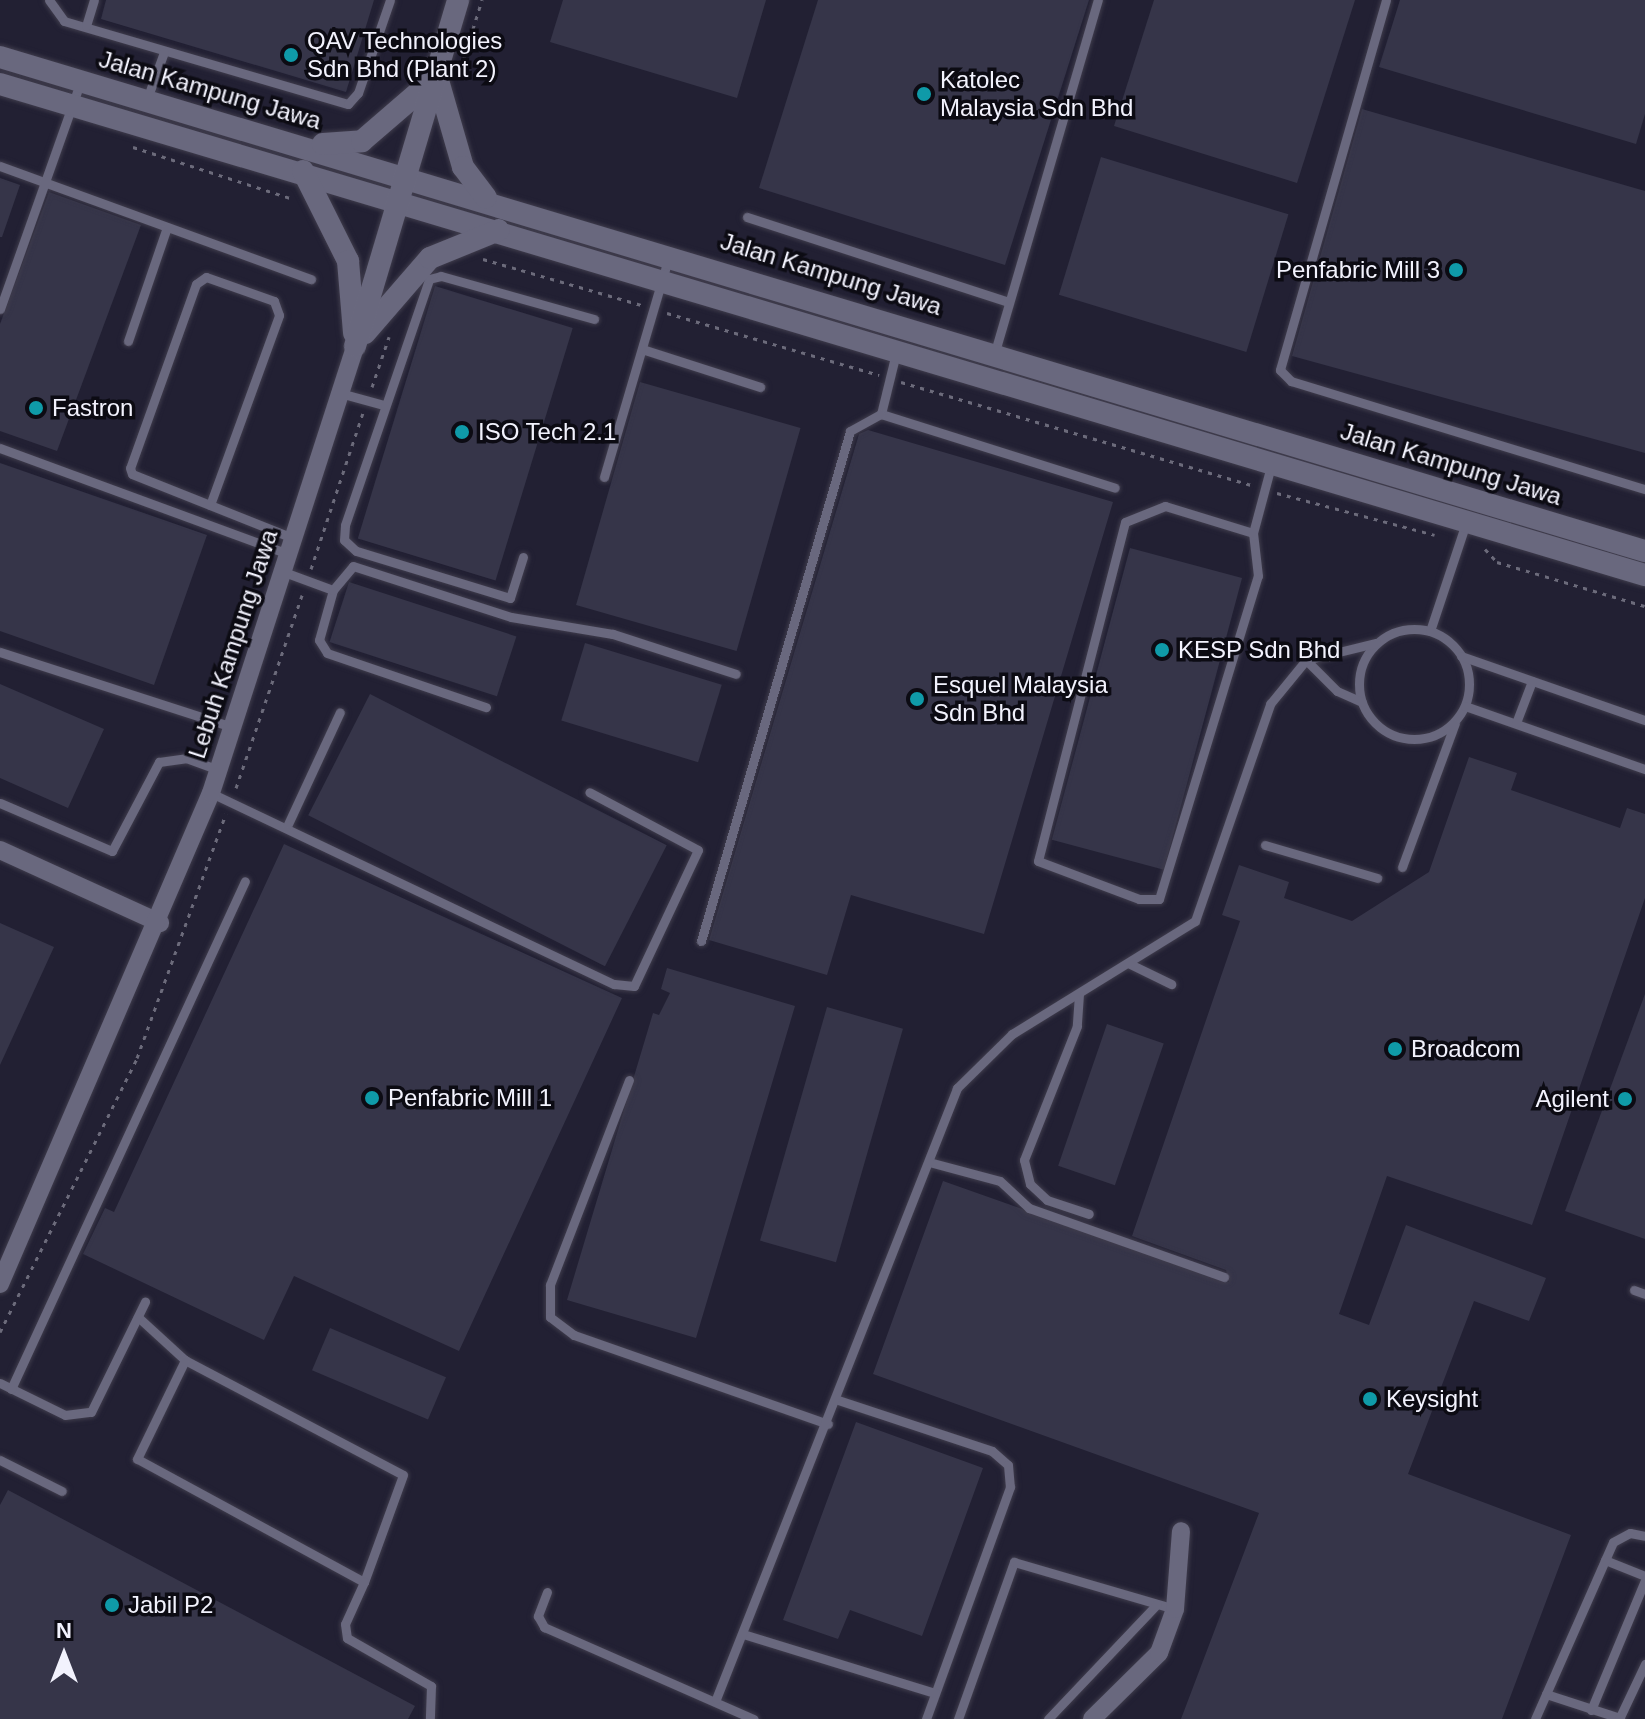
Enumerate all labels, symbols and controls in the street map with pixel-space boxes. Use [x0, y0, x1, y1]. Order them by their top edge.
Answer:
place label: QAV Technologies Sdn Bhd (Plant 2) [307, 27, 503, 83]
street label: Jalan Kampung Jawa [96, 45, 324, 135]
marker: QAV Technologies Sdn Bhd (Plant 2) [282, 46, 300, 64]
place label: Katolec Malaysia Sdn Bhd [940, 66, 1133, 122]
marker: Katolec Malaysia Sdn Bhd [915, 85, 933, 103]
street label: Jalan Kampung Jawa [717, 227, 945, 321]
place label: Penfabric Mill 3 [1276, 256, 1440, 284]
marker: Penfabric Mill 3 [1447, 261, 1465, 279]
place label: Fastron [52, 394, 133, 422]
marker: Fastron [27, 399, 45, 417]
street label: Jalan Kampung Jawa [1337, 417, 1565, 511]
place label: ISO Tech 2.1 [478, 418, 617, 446]
marker: ISO Tech 2.1 [453, 423, 471, 441]
street label: Lebuh Kampung Jawa [182, 526, 284, 762]
place label: KESP Sdn Bhd [1178, 636, 1341, 664]
marker: KESP Sdn Bhd [1153, 641, 1171, 659]
place label: Esquel Malaysia Sdn Bhd [933, 671, 1108, 727]
marker: Esquel Malaysia Sdn Bhd [908, 690, 926, 708]
place label: Broadcom [1411, 1035, 1520, 1063]
marker: Broadcom [1386, 1040, 1404, 1058]
place label: Penfabric Mill 1 [388, 1084, 552, 1112]
place label: Agilent [1536, 1085, 1609, 1113]
marker: Penfabric Mill 1 [363, 1089, 381, 1107]
marker: Agilent [1616, 1090, 1634, 1108]
place label: Keysight [1386, 1385, 1478, 1413]
marker: Keysight [1361, 1390, 1379, 1408]
place label: Jabil P2 [128, 1591, 213, 1619]
marker: Jabil P2 [103, 1596, 121, 1614]
north arrow [24, 1615, 104, 1695]
text: N [56, 1618, 72, 1643]

